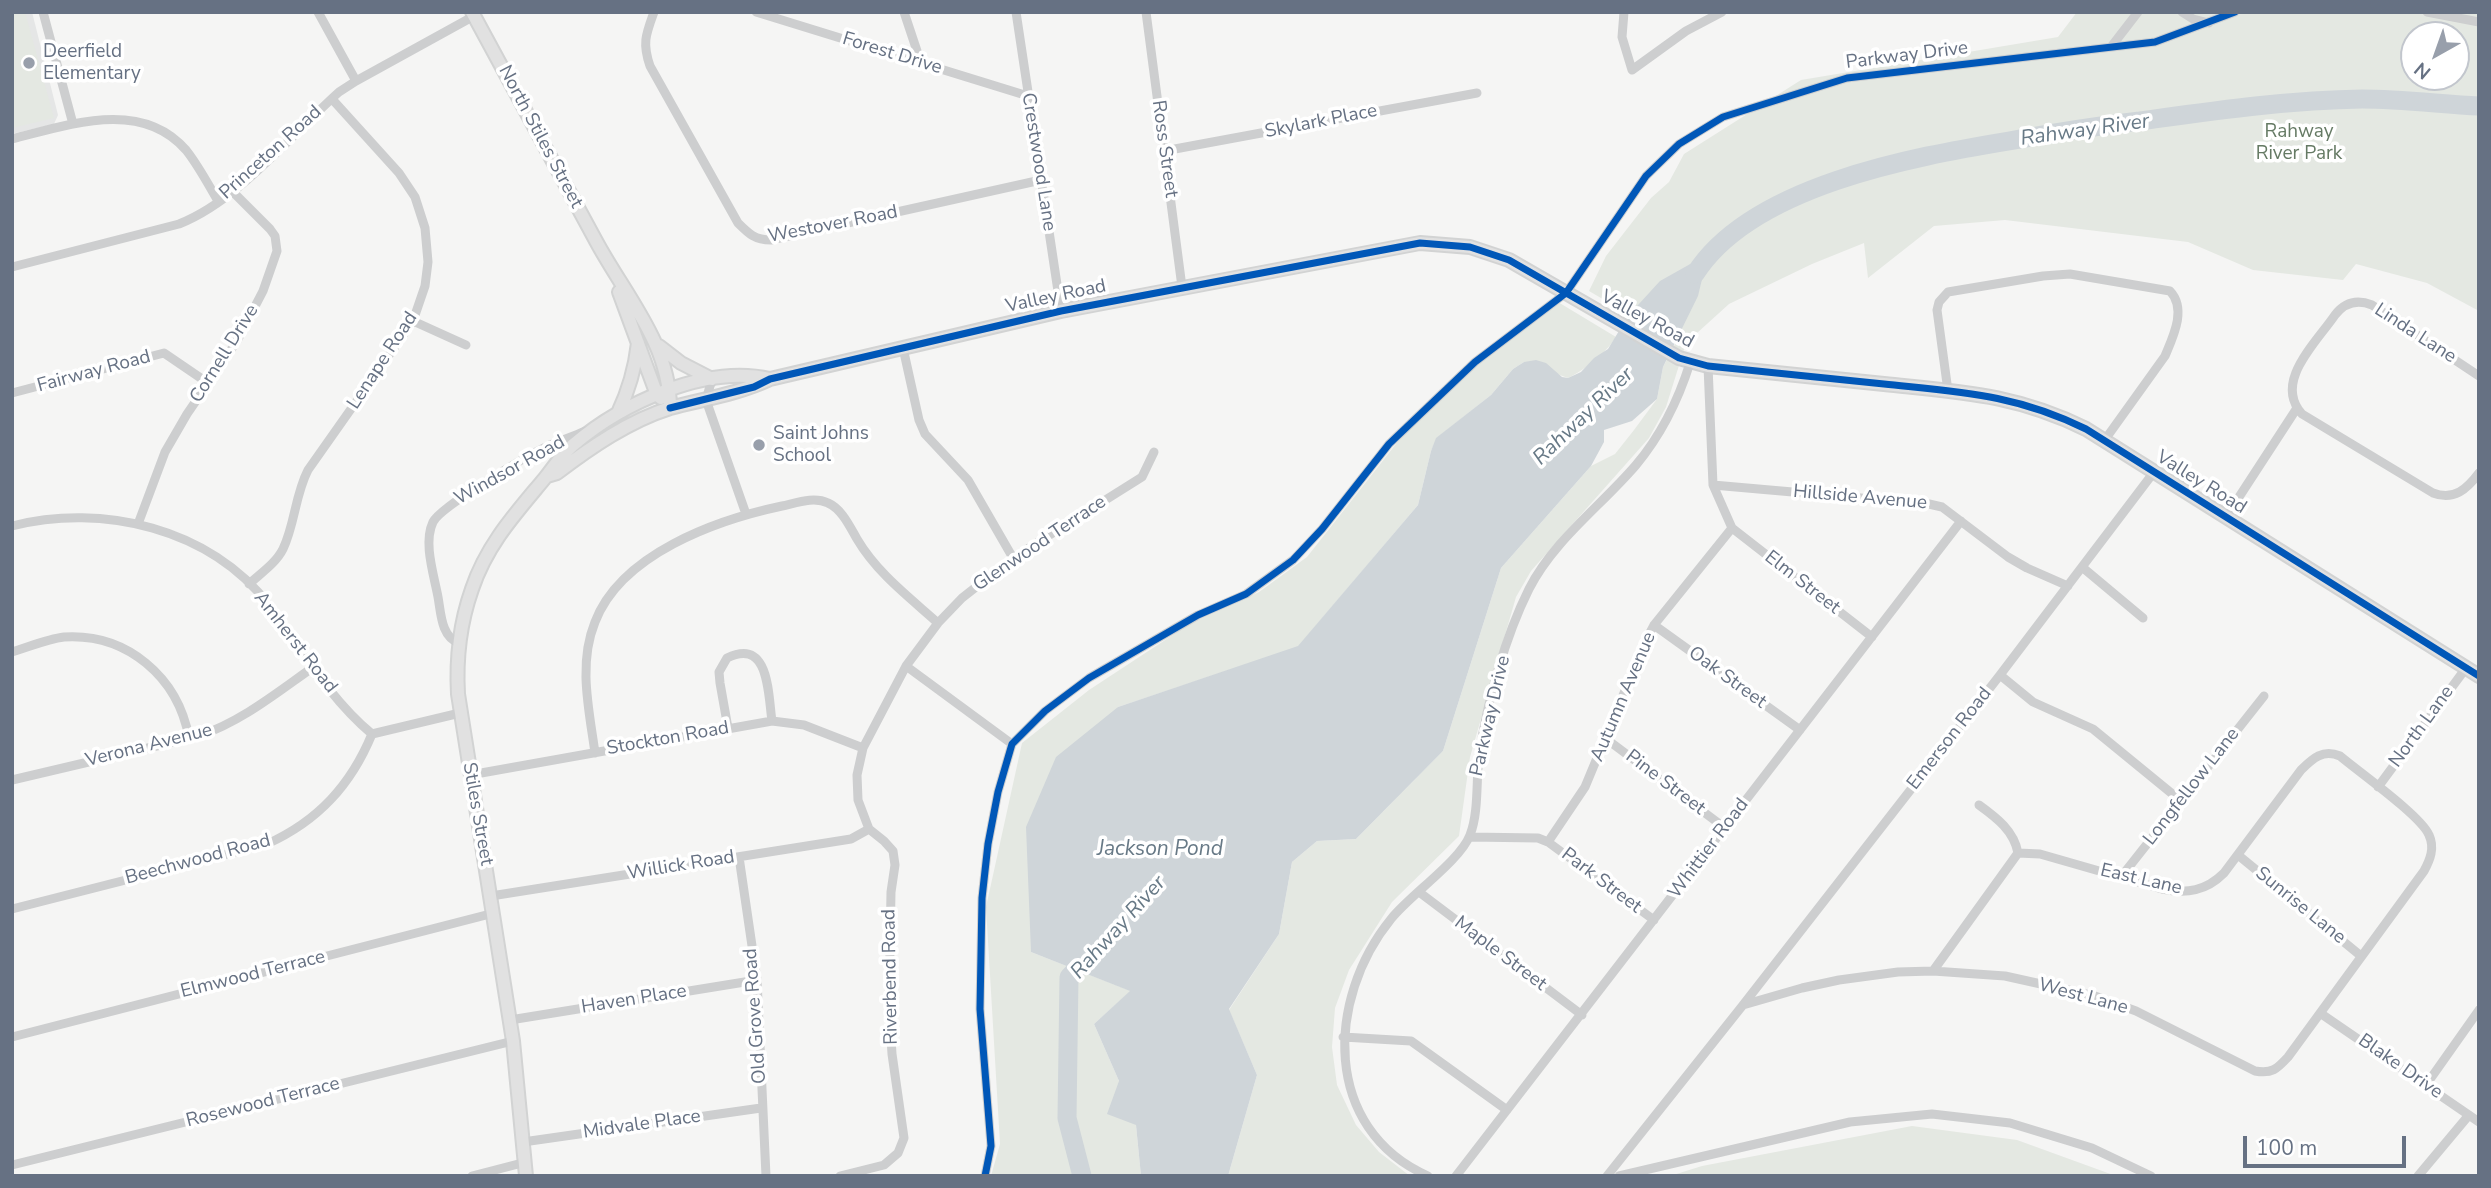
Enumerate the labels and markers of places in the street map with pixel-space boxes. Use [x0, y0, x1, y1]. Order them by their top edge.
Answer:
place label: Deerfield Elementary [43, 41, 141, 85]
marker: Deerfield Elementary [21, 55, 37, 71]
place label: Saint Johns School [773, 423, 869, 467]
marker: Saint Johns School [751, 437, 767, 453]

